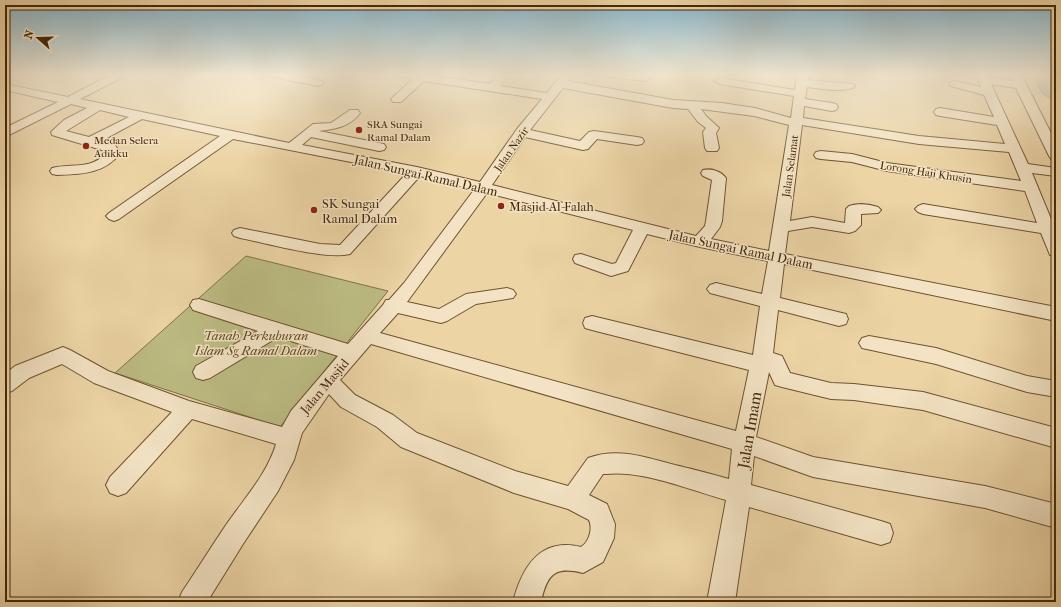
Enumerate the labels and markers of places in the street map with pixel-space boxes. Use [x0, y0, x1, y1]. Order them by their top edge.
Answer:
place label: SRA Sungai Ramal Dalam [367, 118, 431, 144]
marker: SRA Sungai Ramal Dalam [354, 125, 364, 135]
place label: Medan Selera Adikku [93, 134, 159, 160]
marker: Medan Selera Adikku [81, 141, 91, 151]
place label: SK Sungai Ramal Dalam [322, 196, 397, 226]
place label: Masjid Al-Falah [509, 199, 595, 214]
marker: Masjid Al-Falah [496, 201, 506, 211]
marker: SK Sungai Ramal Dalam [309, 205, 319, 215]

